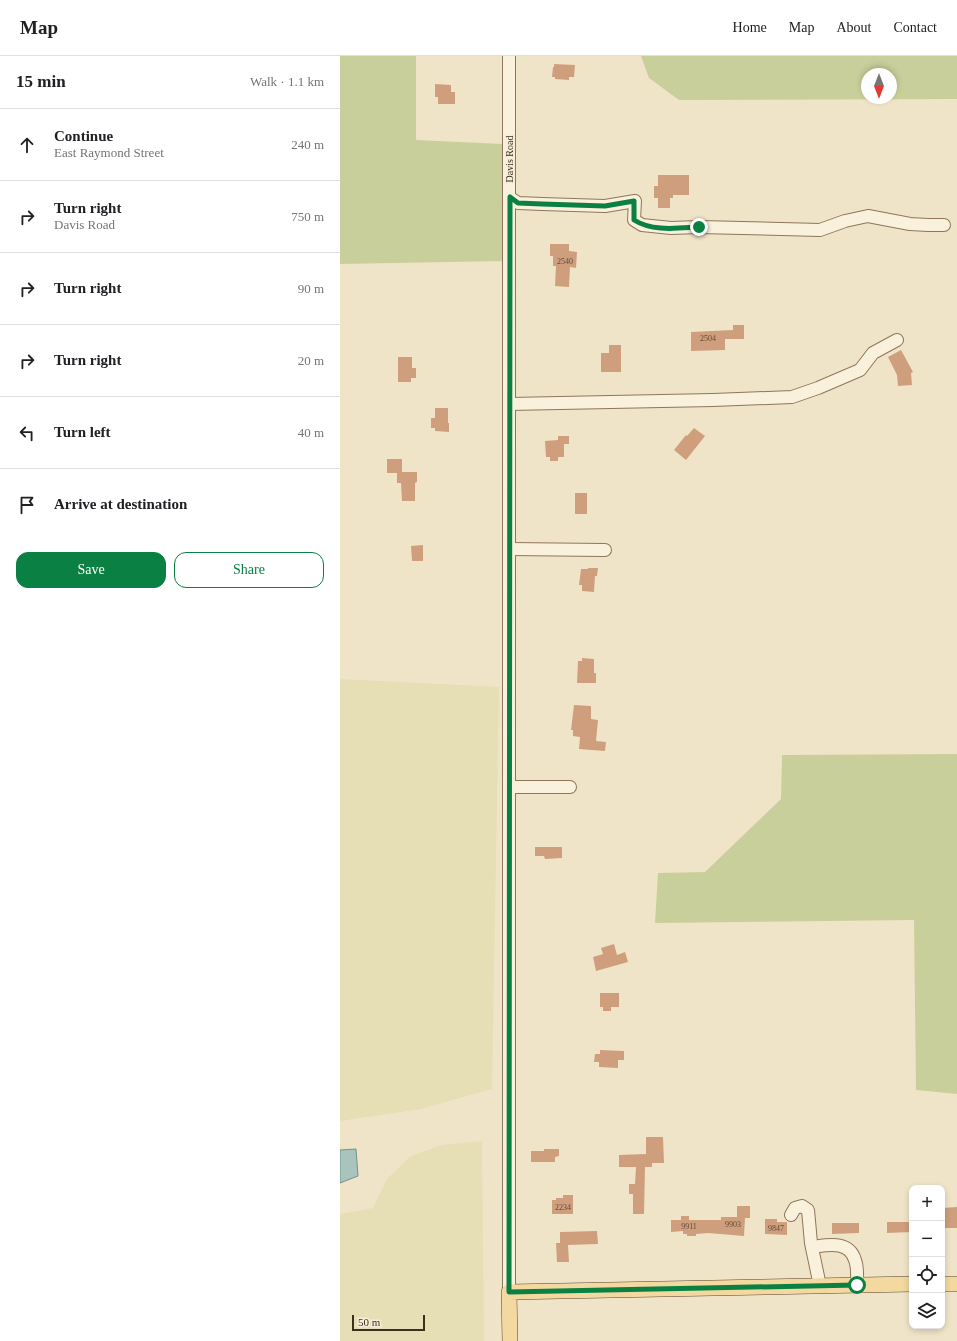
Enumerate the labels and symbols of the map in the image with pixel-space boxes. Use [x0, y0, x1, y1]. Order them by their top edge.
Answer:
north arrow [861, 68, 897, 104]
street label: Davis Road [504, 136, 515, 182]
route end [690, 218, 708, 236]
house number: 2540 [557, 257, 573, 266]
house number: 2504 [700, 334, 716, 343]
house number: 2234 [555, 1203, 571, 1212]
house number: 9903 [725, 1220, 741, 1229]
house number: 9911 [681, 1222, 697, 1231]
house number: 9847 [768, 1224, 784, 1233]
route start [848, 1276, 866, 1294]
scale bar [352, 1313, 425, 1332]

